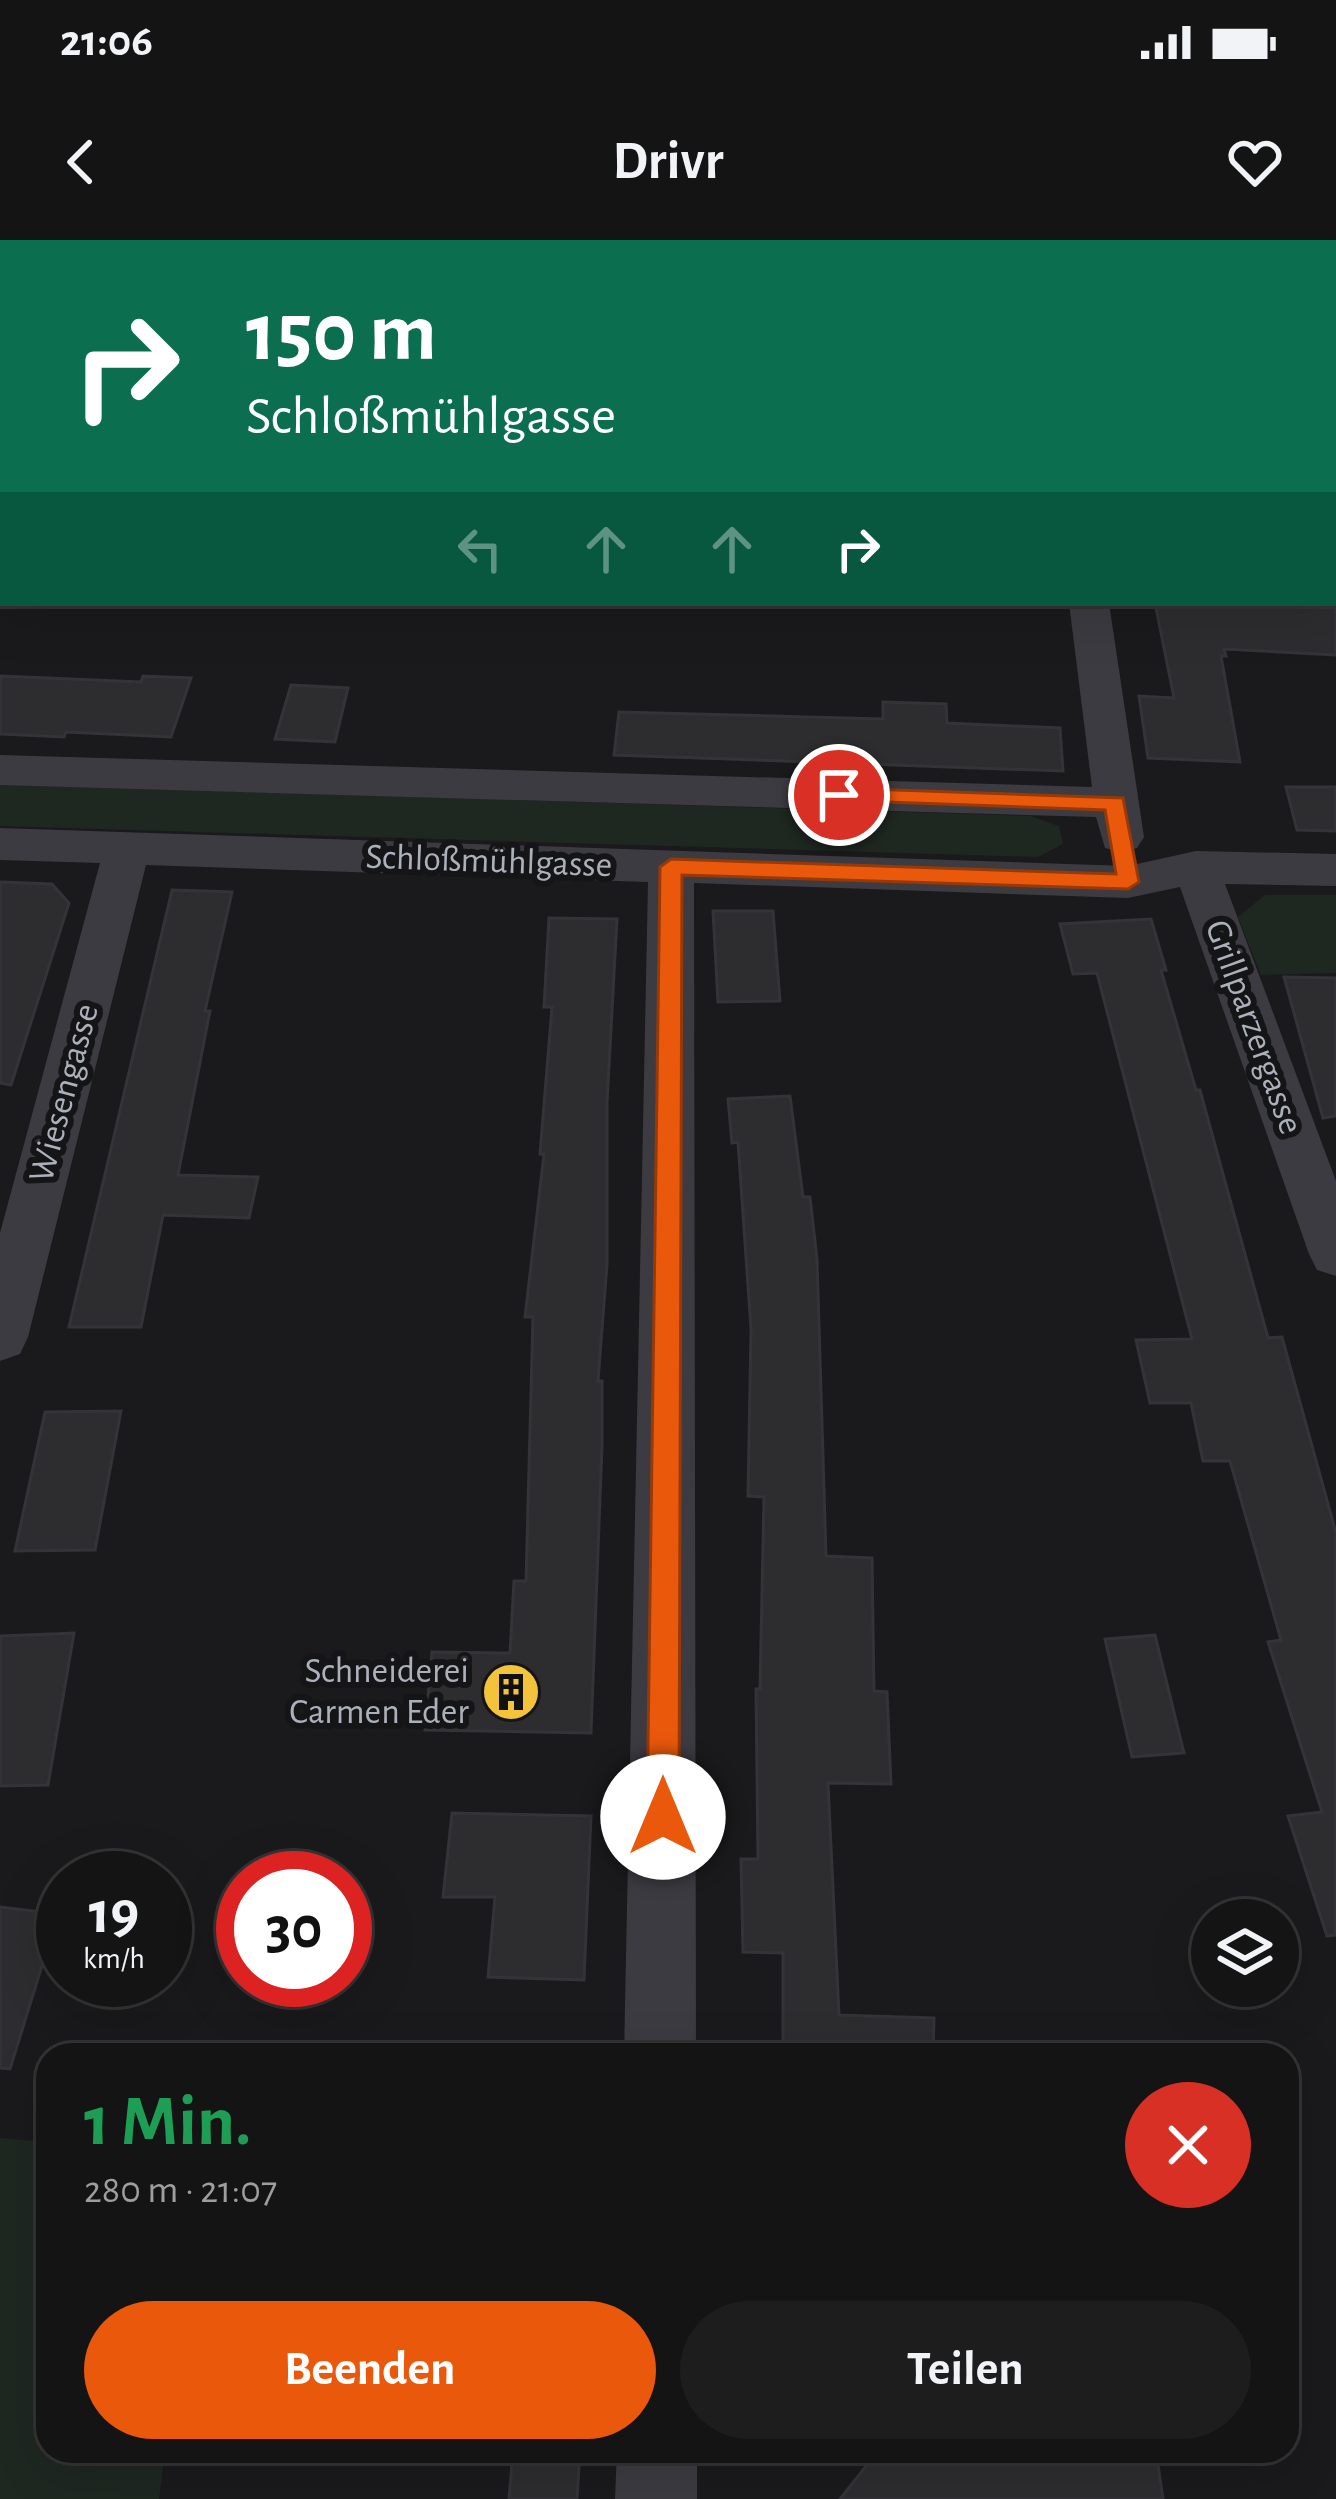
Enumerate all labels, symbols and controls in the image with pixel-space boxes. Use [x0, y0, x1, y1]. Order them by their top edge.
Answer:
text: 21:06 [60, 19, 153, 64]
icon: back [48, 129, 114, 195]
icon: heart [1222, 129, 1288, 195]
text: Drivr [613, 135, 723, 189]
icon: right [48, 288, 204, 444]
text: 150 m [246, 292, 437, 376]
text: Schloßmühlgasse [246, 390, 616, 444]
icon: left [447, 516, 513, 582]
icon: ahead [573, 516, 639, 582]
icon: ahead [699, 516, 765, 582]
icon: right [825, 516, 891, 582]
pin [788, 744, 890, 846]
icon: arrive [806, 762, 872, 828]
street label: Schloßmühlgasse [365, 839, 613, 883]
street label: Grillparzergasse [1199, 915, 1309, 1139]
street label: Wiesengasse [23, 1000, 105, 1186]
place label: Schneiderei Carmen Eder [289, 1653, 469, 1730]
building icon: Schneiderei Carmen Eder [480, 1661, 542, 1723]
position arrow [600, 1754, 726, 1880]
speed limit sign: 30 [216, 1851, 372, 2007]
text: 19 [89, 1884, 139, 1944]
map controls [1191, 1899, 1299, 2007]
button: layers [1191, 1899, 1299, 2007]
text: km/h [83, 1944, 145, 1974]
button: close [1125, 2082, 1251, 2208]
text: 1 Min. [84, 2086, 252, 2158]
text: 280 m · 21:07 [84, 2171, 277, 2210]
button: Beenden [84, 2301, 656, 2439]
button: Teilen [680, 2301, 1251, 2439]

